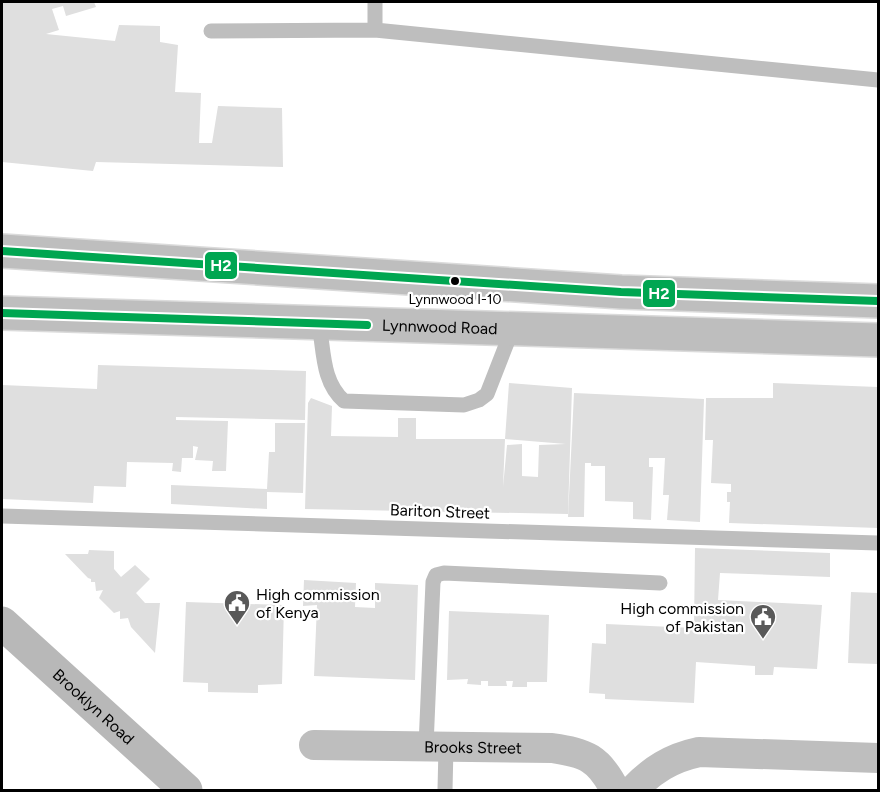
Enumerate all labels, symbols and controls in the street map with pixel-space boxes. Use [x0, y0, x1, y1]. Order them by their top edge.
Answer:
line badge: H2 [204, 251, 238, 280]
text: H2 [210, 256, 232, 275]
marker: Lynnwood I-10 [449, 275, 461, 287]
line badge: H2 [642, 279, 676, 308]
text: H2 [648, 284, 670, 303]
place label: Lynnwood I-10 [408, 291, 502, 308]
street label: Lynnwood Road [382, 316, 498, 338]
street label: Bariton Street [390, 500, 490, 523]
place label: High commission of Kenya [256, 585, 380, 622]
public building icon: High commission of Kenya [222, 588, 252, 626]
place label: High commission of Pakistan [620, 599, 744, 636]
public building icon: High commission of Pakistan [748, 602, 778, 640]
street label: Brooklyn Road [49, 665, 138, 748]
street label: Brooks Street [424, 737, 522, 758]

